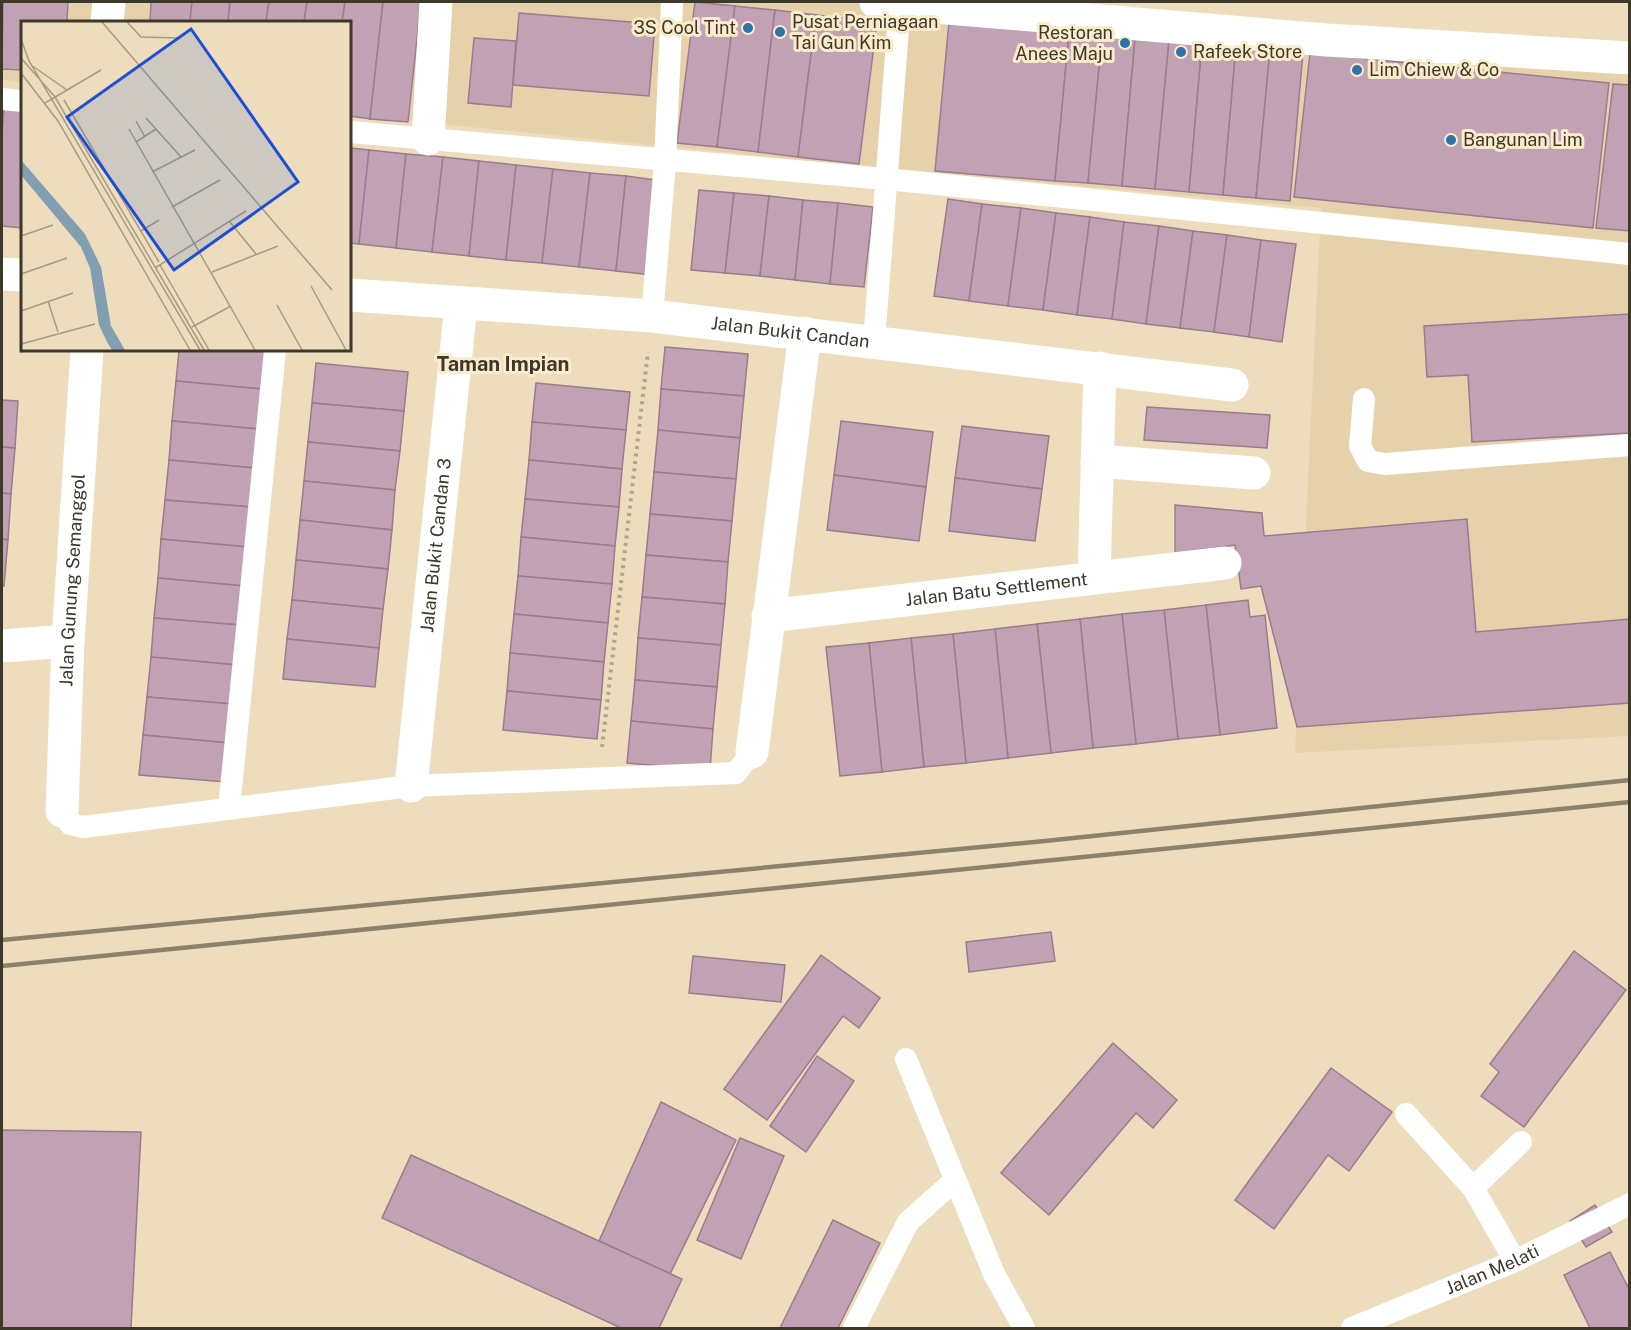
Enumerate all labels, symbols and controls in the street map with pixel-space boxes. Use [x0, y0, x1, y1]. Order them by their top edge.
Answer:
place label: Pusat Perniagaan Tai Gun Kim [792, 11, 938, 53]
place label: 3S Cool Tint [633, 17, 736, 38]
inset map [21, 21, 351, 351]
marker: 3S Cool Tint [741, 21, 755, 35]
place label: Restoran Anees Maju [1015, 22, 1113, 64]
marker: Pusat Perniagaan Tai Gun Kim [773, 25, 787, 39]
marker: Restoran Anees Maju [1118, 36, 1132, 50]
place label: Rafeek Store [1193, 41, 1302, 62]
marker: Rafeek Store [1174, 45, 1188, 59]
place label: Lim Chiew & Co [1369, 59, 1499, 80]
marker: Lim Chiew & Co [1350, 63, 1364, 77]
place label: Bangunan Lim [1463, 129, 1583, 150]
marker: Bangunan Lim [1444, 133, 1458, 147]
street label: Jalan Bukit Candan [710, 312, 871, 352]
district label: Taman Impian [437, 352, 569, 376]
street label: Jalan Bukit Candan 3 [416, 457, 455, 633]
street label: Jalan Gunung Semanggol [55, 473, 89, 687]
street label: Jalan Batu Settlement [904, 568, 1089, 610]
street label: Jalan Melati [1442, 1240, 1542, 1298]

